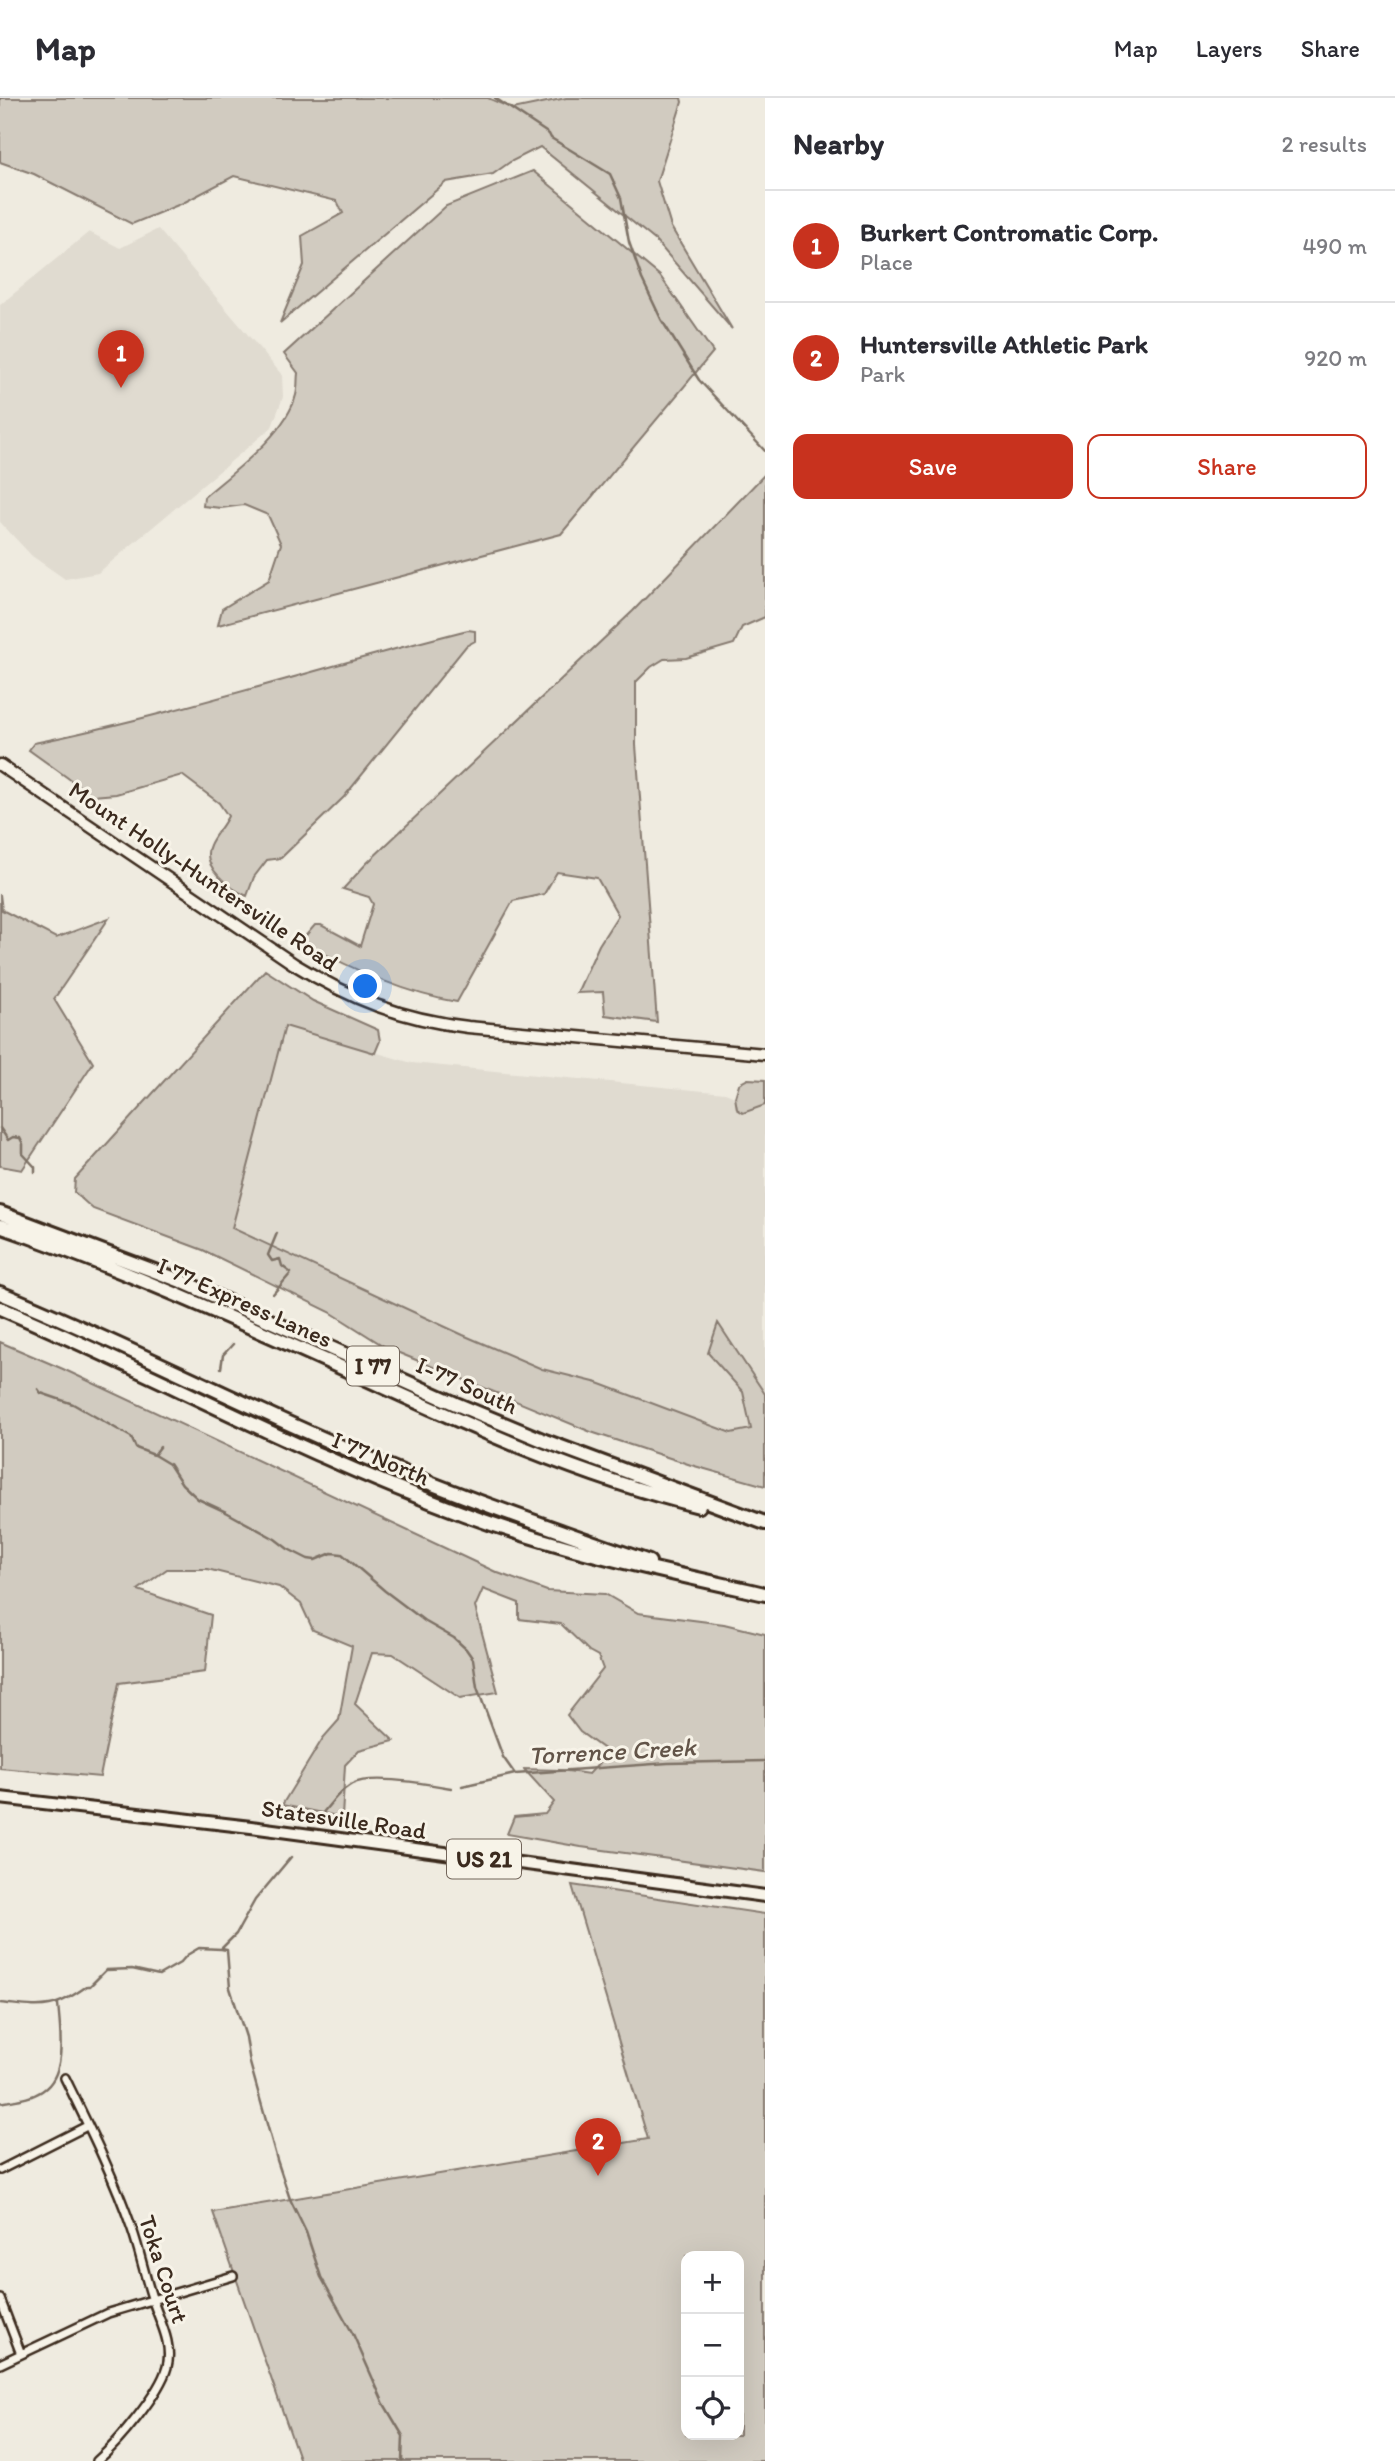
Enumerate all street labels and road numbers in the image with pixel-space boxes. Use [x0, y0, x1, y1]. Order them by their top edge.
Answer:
street label: Mount Holly-Huntersville Road [64, 775, 344, 977]
street label: I 77 Express Lanes [153, 1250, 337, 1354]
road number: I 77 [347, 1346, 399, 1386]
street label: I-77 South [412, 1350, 522, 1420]
street label: I 77 North [328, 1424, 434, 1492]
street label: Statesville Road [260, 1793, 428, 1845]
road number: US 21 [447, 1840, 521, 1878]
street label: Toka Court [133, 2211, 195, 2327]

